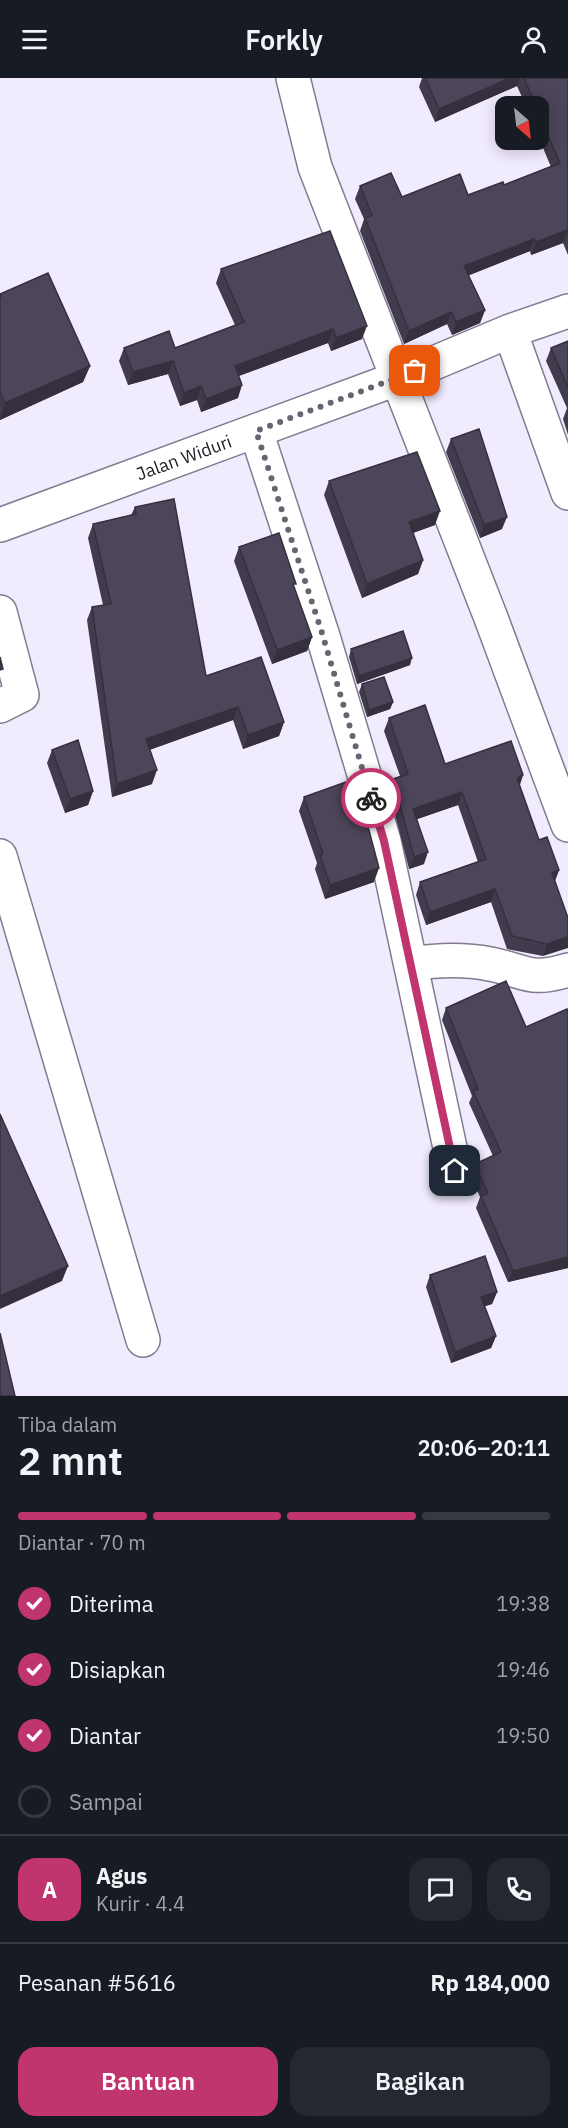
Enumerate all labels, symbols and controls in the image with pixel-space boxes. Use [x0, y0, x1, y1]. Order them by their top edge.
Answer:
text: Forkly [245, 22, 323, 57]
icon: menu [18, 23, 51, 56]
icon: person [517, 23, 550, 56]
north arrow [495, 96, 549, 150]
map controls [495, 96, 549, 150]
pin [389, 345, 440, 396]
icon: bag [398, 354, 431, 387]
street label: Jalan Widuri [133, 430, 235, 485]
courier [341, 768, 401, 828]
icon: bike [355, 782, 388, 815]
pin [429, 1145, 480, 1196]
icon: home [438, 1154, 471, 1187]
text: Tiba dalam [18, 1411, 117, 1438]
text: 20:06–20:11 [417, 1433, 550, 1462]
text: 2 mnt [18, 1435, 123, 1486]
text: Diantar · 70 m [18, 1529, 146, 1556]
icon: check [18, 1587, 51, 1620]
text: Diterima [69, 1589, 154, 1618]
text: 19:38 [496, 1590, 550, 1617]
icon: check [18, 1653, 51, 1686]
text: Disiapkan [69, 1655, 166, 1684]
text: 19:46 [496, 1656, 550, 1683]
icon: check [18, 1719, 51, 1752]
text: Diantar [69, 1721, 141, 1750]
text: 19:50 [496, 1722, 550, 1749]
text: Sampai [69, 1787, 143, 1816]
button: chat [409, 1858, 472, 1921]
button: phone [487, 1858, 550, 1921]
text: Agus [96, 1861, 147, 1890]
text: A [42, 1875, 57, 1904]
text: Kurir · 4.4 [96, 1890, 185, 1917]
text: Pesanan #5616 [18, 1968, 176, 1997]
text: Rp 184,000 [431, 1968, 550, 1997]
button: Bantuan [18, 2047, 278, 2116]
button: Bagikan [290, 2047, 550, 2116]

